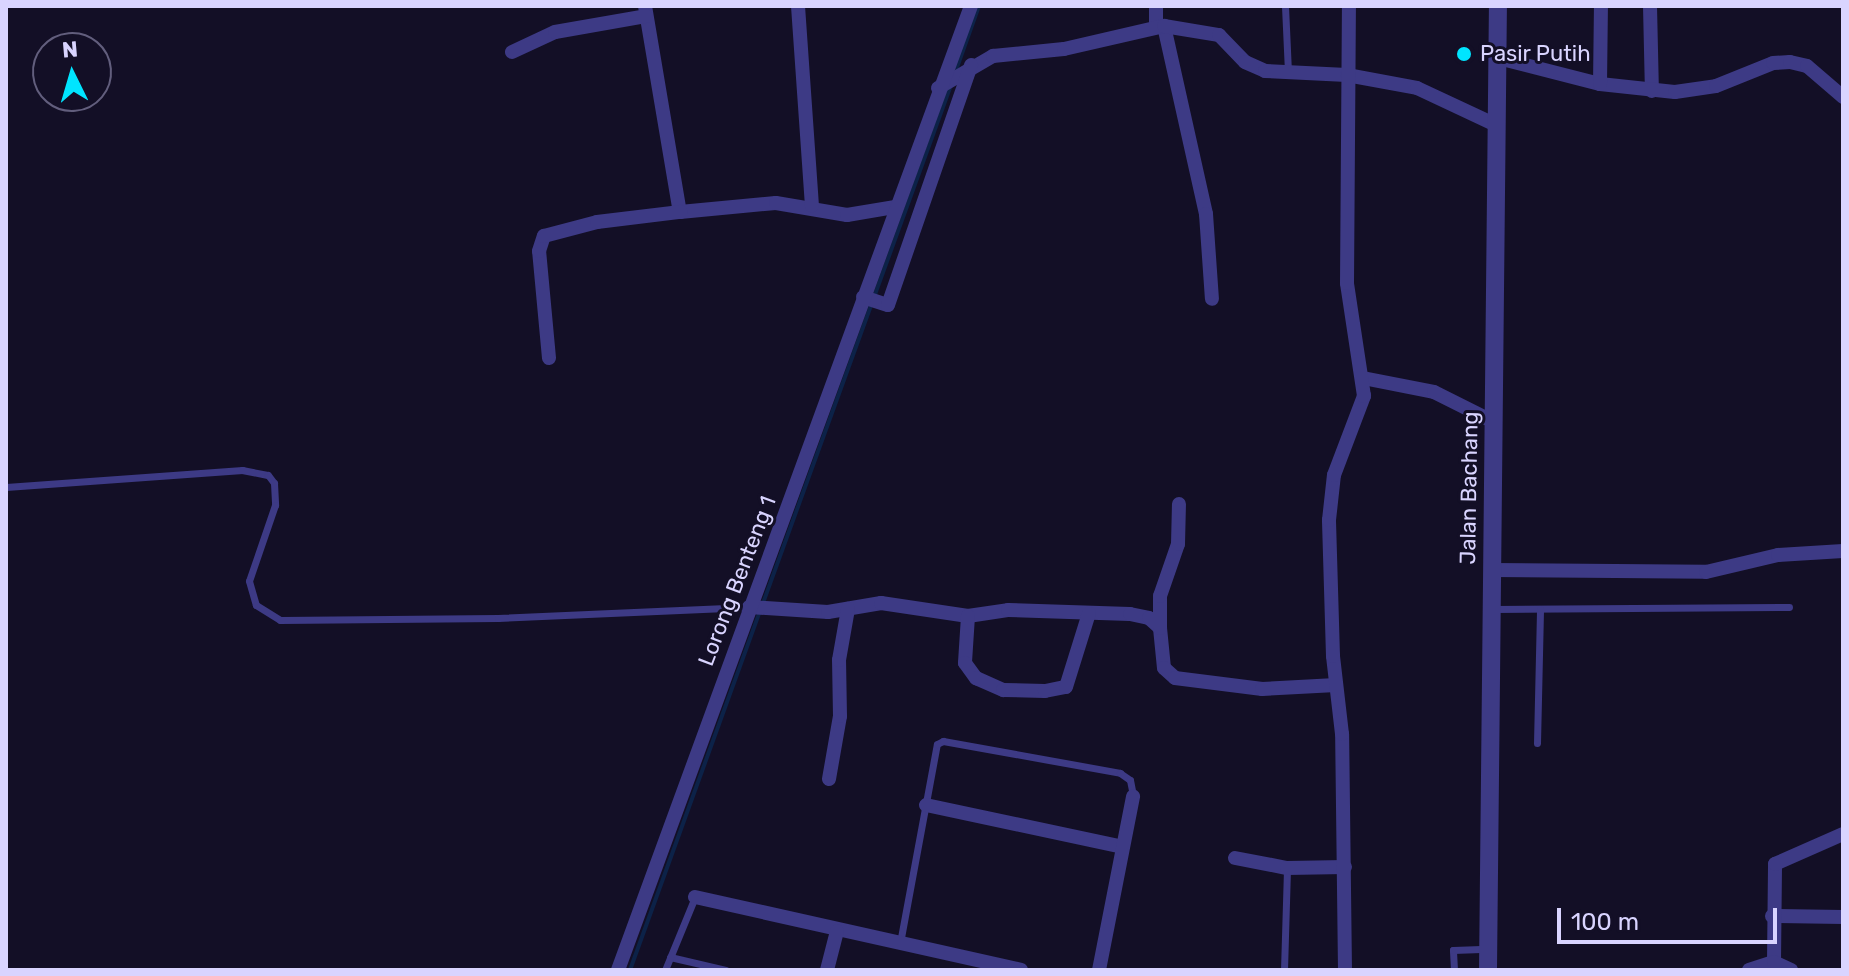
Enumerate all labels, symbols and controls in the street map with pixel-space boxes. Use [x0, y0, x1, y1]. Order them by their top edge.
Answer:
north arrow [32, 32, 112, 112]
text: N [61, 35, 79, 64]
place label: Pasir Putih [1480, 41, 1591, 67]
marker: Pasir Putih [1455, 45, 1473, 63]
street label: Jalan Bachang [1454, 411, 1484, 565]
street label: Lorong Benteng 1 [692, 492, 782, 670]
scale bar [1561, 892, 1781, 942]
text: 100 m [1571, 908, 1639, 936]

